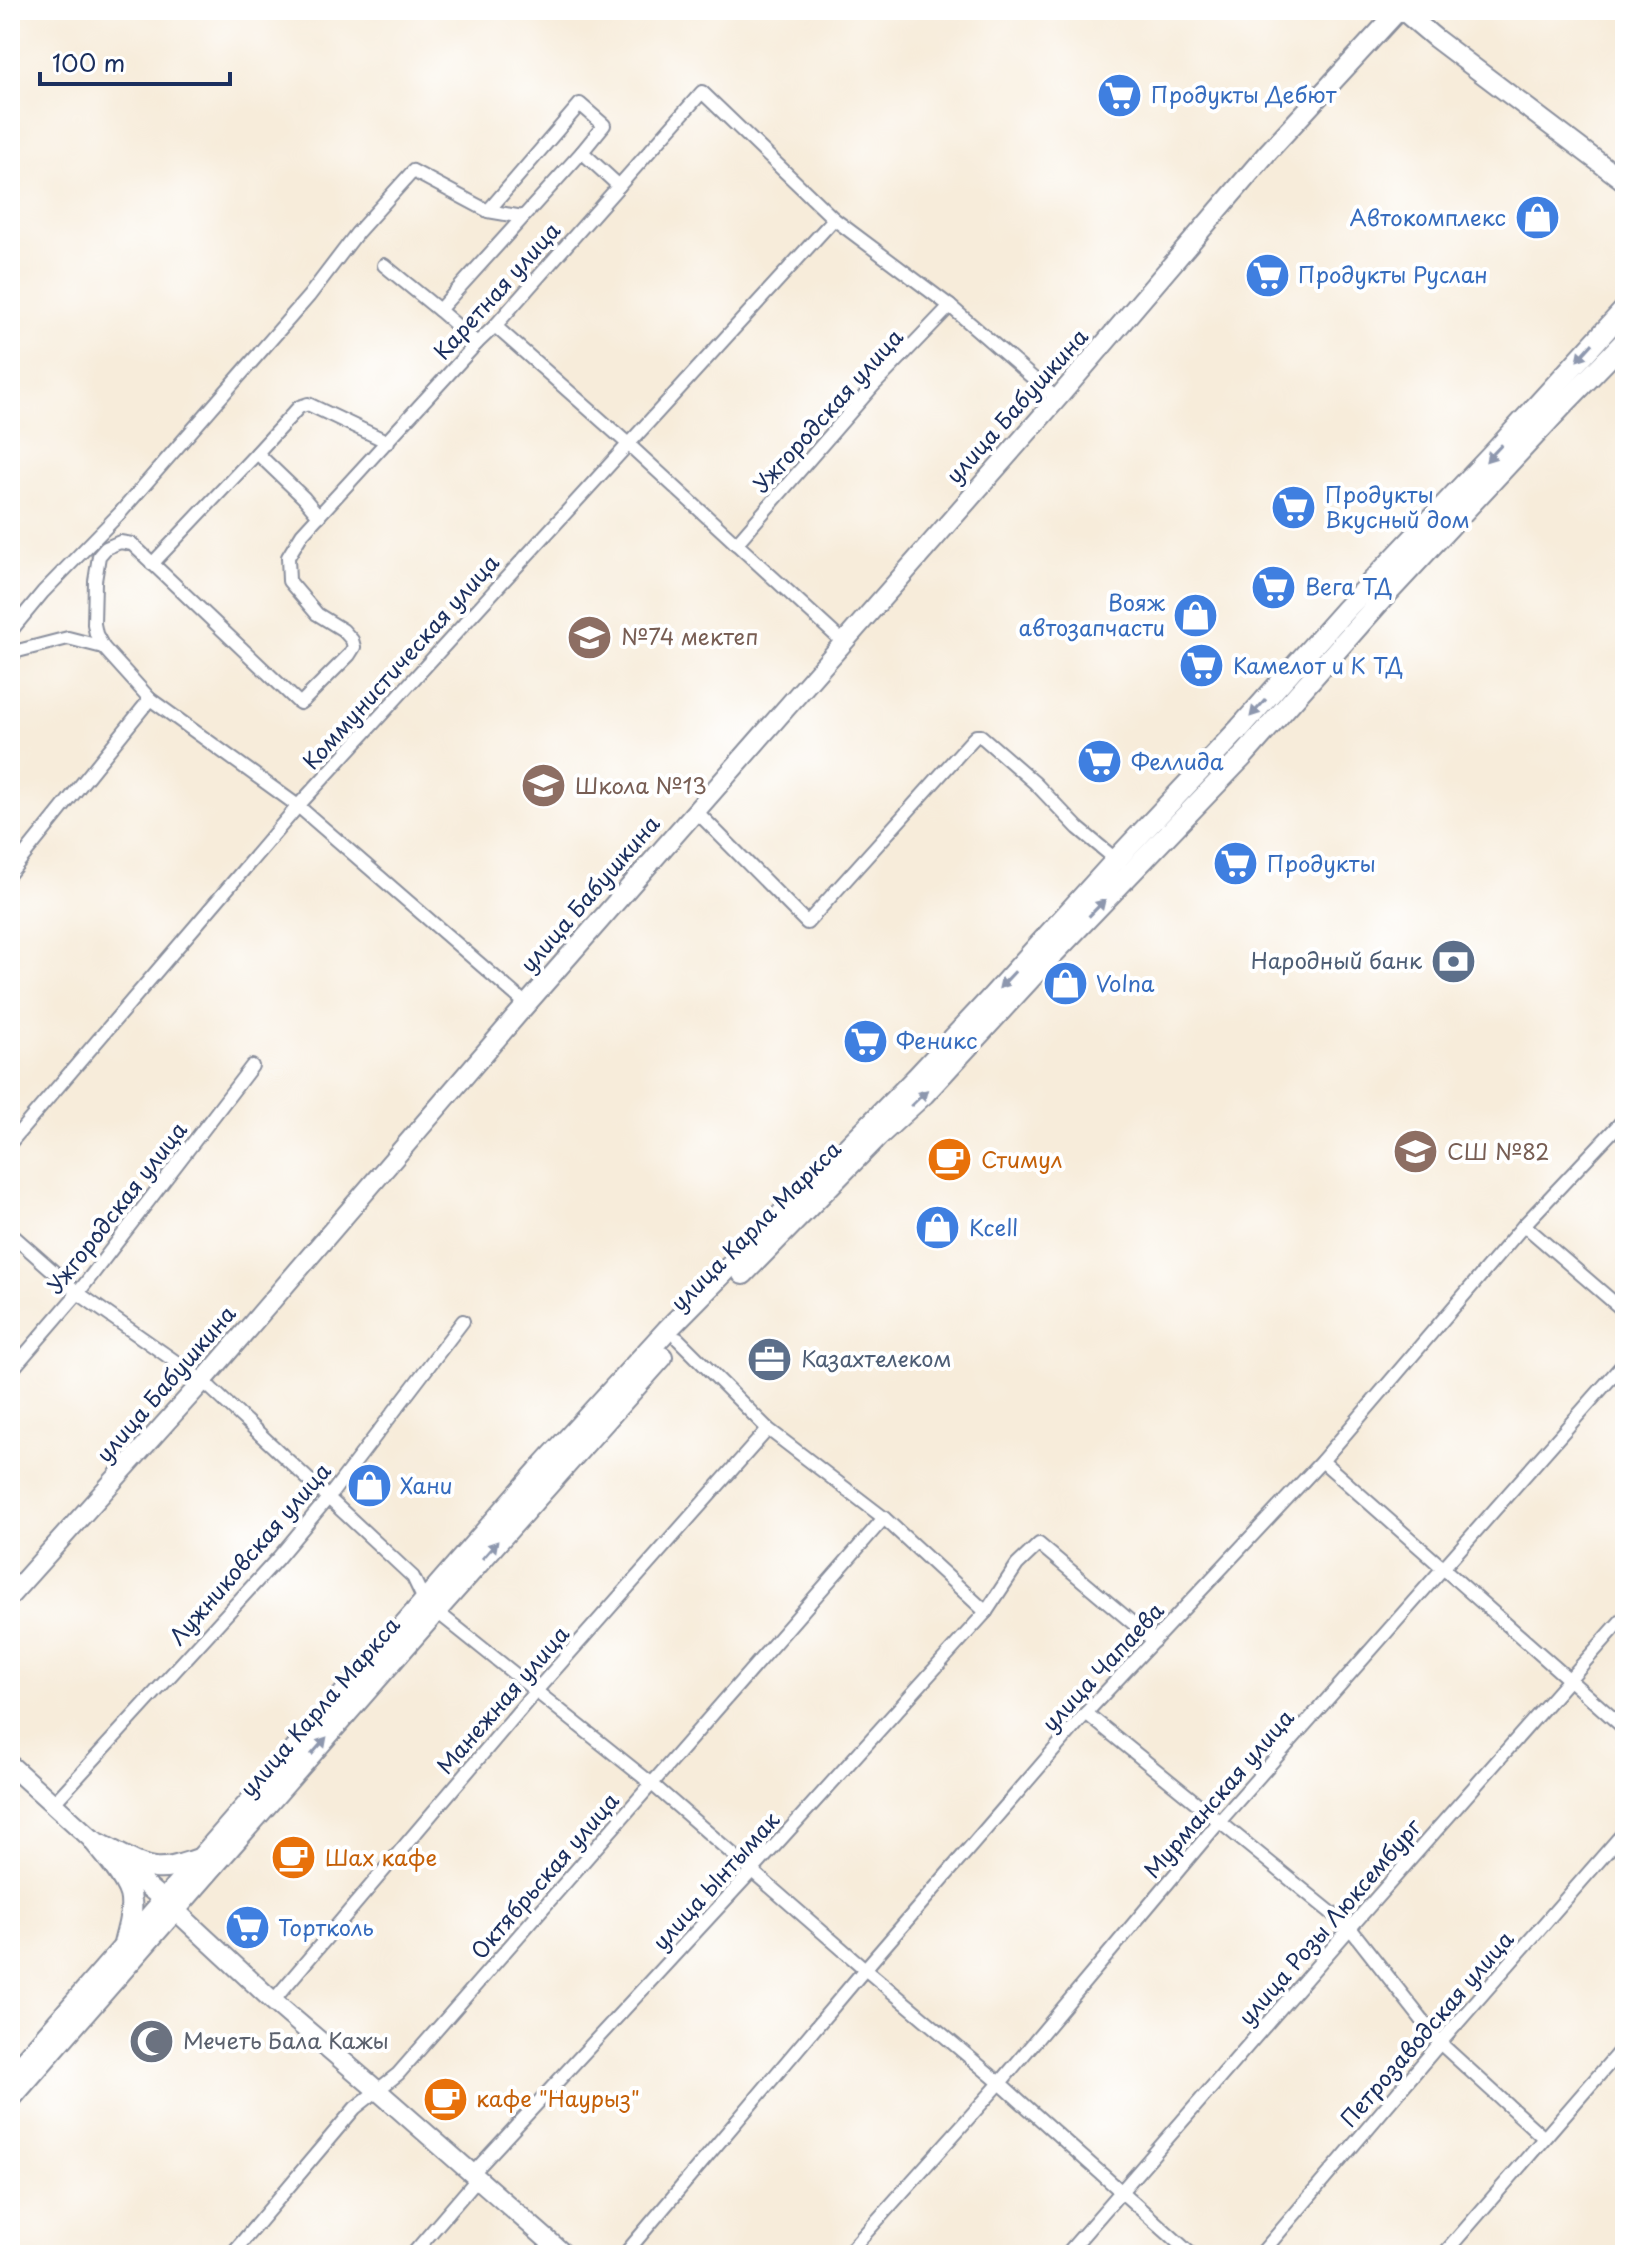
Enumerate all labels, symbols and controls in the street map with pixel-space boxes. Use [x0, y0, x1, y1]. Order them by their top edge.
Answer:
scale bar [40, 36, 230, 86]
text: 100 m [52, 44, 125, 80]
supermarket icon: Продукты Дебют [1096, 71, 1144, 119]
place label: Продукты Дебют [1151, 77, 1337, 110]
shop icon: Автокомплекс [1513, 194, 1561, 242]
place label: Автокомплекс [1349, 200, 1506, 233]
street label: Каретная улица [425, 214, 567, 366]
supermarket icon: Продукты Руслан [1243, 251, 1291, 299]
place label: Продукты Руслан [1298, 257, 1488, 290]
street label: Ужгородская улица [744, 320, 910, 499]
street label: улица Бабушкина [937, 320, 1095, 490]
one-way arrow [1577, 342, 1595, 361]
one-way arrow [1485, 443, 1503, 462]
place label: Продукты Вкусный дом [1325, 477, 1470, 535]
supermarket icon: Продукты Вкусный дом [1270, 484, 1318, 532]
street label: Коммунистическая улица [294, 546, 506, 776]
supermarket icon: Вега ТД [1250, 563, 1298, 611]
place label: Вега ТД [1305, 569, 1392, 602]
place label: Вояж автозапчасти [1019, 585, 1166, 643]
shop icon: Вояж автозапчасти [1172, 592, 1220, 640]
school or university icon: №74 мектеп [566, 613, 614, 661]
place label: №74 мектеп [621, 619, 758, 652]
supermarket icon: Камелот и К ТД [1178, 642, 1226, 690]
place label: Камелот и К ТД [1233, 648, 1403, 681]
one-way arrow [1250, 697, 1267, 717]
supermarket icon: Феллида [1076, 738, 1124, 786]
place label: Феллида [1131, 744, 1224, 777]
school or university icon: Школа №13 [520, 762, 568, 810]
place label: Школа №13 [575, 768, 707, 801]
street label: улица Бабушкина [511, 807, 667, 979]
supermarket icon: Продукты [1212, 840, 1260, 888]
place label: Продукты [1267, 846, 1376, 879]
one-way arrow [1088, 899, 1106, 918]
bank icon: Народный банк [1429, 937, 1477, 985]
place label: Народный банк [1251, 943, 1423, 976]
shop icon: Volna [1041, 960, 1089, 1008]
place label: Volna [1096, 966, 1155, 999]
one-way arrow [999, 970, 1017, 989]
supermarket icon: Феникс [841, 1017, 889, 1065]
place label: Феникс [896, 1023, 977, 1056]
one-way arrow [909, 1089, 928, 1108]
street label: Ужгородская улица [38, 1114, 194, 1300]
school or university icon: СШ №82 [1392, 1128, 1440, 1176]
street label: улица Карла Маркса [662, 1132, 848, 1318]
place label: СШ №82 [1447, 1134, 1550, 1167]
cafe icon: Стимул [926, 1136, 974, 1184]
place label: Стимул [981, 1142, 1062, 1175]
shop icon: Kcell [914, 1204, 962, 1252]
place label: Kcell [969, 1210, 1018, 1243]
street label: улица Бабушкина [87, 1297, 243, 1469]
office icon: Казахтелеком [746, 1335, 794, 1383]
place label: Казахтелеком [801, 1341, 952, 1374]
street label: Лужниковская улица [160, 1454, 338, 1652]
shop icon: Хани [345, 1462, 393, 1510]
place label: Хани [400, 1468, 453, 1501]
one-way arrow [480, 1540, 498, 1559]
street label: улица Чапаева [1033, 1594, 1171, 1738]
street label: улица Карла Маркса [231, 1608, 407, 1803]
street label: Манежная улица [428, 1617, 576, 1781]
street label: Мурманская улица [1135, 1701, 1301, 1885]
one-way arrow [309, 1736, 327, 1755]
street label: Октябрьская улица [462, 1784, 626, 1966]
street label: улица Ынтымак [644, 1803, 787, 1957]
street label: улица Розы Люксембург [1230, 1810, 1429, 2032]
cafe icon: Шах кафе [270, 1834, 318, 1882]
place label: Шах кафе [325, 1840, 437, 1873]
supermarket icon: Тортколь [223, 1904, 271, 1952]
place label: Тортколь [278, 1910, 374, 1943]
street label: Петрозаводская улица [1331, 1923, 1521, 2133]
mosque icon: Мечеть Бала Кажы [128, 2017, 176, 2065]
place label: Мечеть Бала Кажы [183, 2023, 389, 2056]
cafe icon: кафе "Наурыз" [421, 2075, 469, 2123]
place label: кафе "Наурыз" [476, 2081, 640, 2114]

